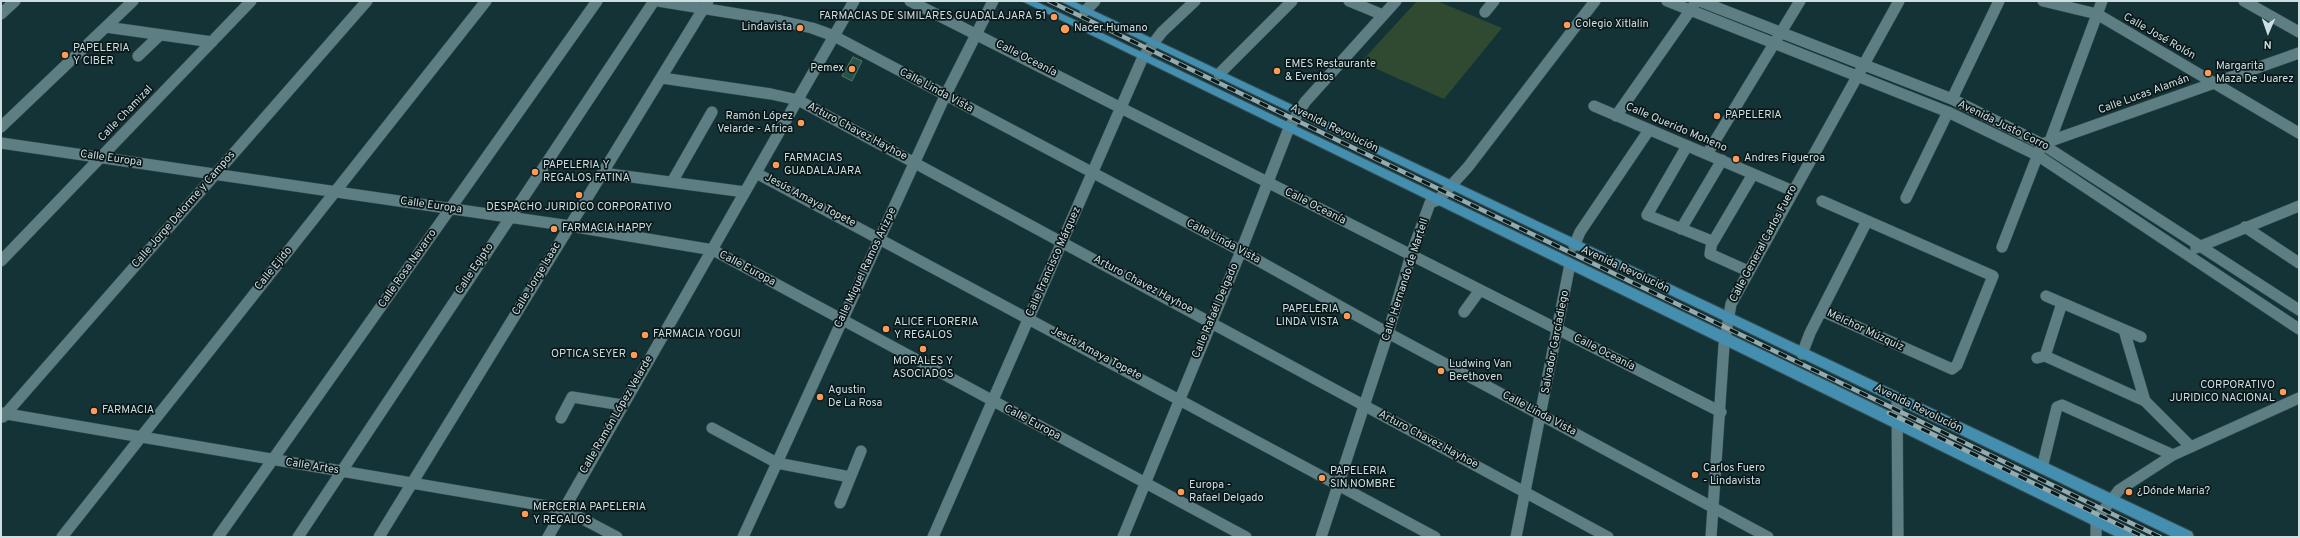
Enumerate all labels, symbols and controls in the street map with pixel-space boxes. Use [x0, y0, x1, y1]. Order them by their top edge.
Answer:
place label: FARMACIAS DE SIMILARES GUADALAJARA 51 [819, 10, 1046, 24]
street label: Calle José Rolón [2121, 11, 2197, 63]
marker: FARMACIAS DE SIMILARES GUADALAJARA 51 [1049, 12, 1059, 22]
north arrow [2248, 12, 2288, 52]
place label: Colegio Xitlalin [1575, 18, 1649, 32]
marker: Colegio Xitlalin [1562, 20, 1572, 30]
place label: Lindavista [741, 21, 792, 35]
place label: Nacer Humano [1074, 22, 1148, 36]
marker: Lindavista [795, 23, 805, 33]
marker: Nacer Humano [1059, 23, 1071, 35]
text: N [2263, 37, 2272, 51]
street label: Calle Oceanía [993, 38, 1059, 80]
place label: PAPELERIA Y CIBER [73, 42, 130, 68]
marker: PAPELERIA Y CIBER [60, 50, 70, 60]
place label: EMES Restaurante & Eventos [1285, 58, 1376, 84]
place label: Margarita Maza De Juarez [2216, 60, 2294, 86]
place label: Pemex [810, 62, 844, 76]
marker: Pemex [847, 64, 857, 74]
street label: Calle Linda Vista [897, 66, 975, 116]
marker: EMES Restaurante & Eventos [1272, 66, 1282, 76]
marker: Margarita Maza De Juarez [2203, 68, 2213, 78]
street label: Calle Lucas Alamán [2097, 72, 2191, 118]
street label: Calle Chamizal [96, 83, 156, 145]
street label: Avenida Justo Corro [1955, 98, 2051, 154]
street label: Arturo Chavez Hayhoe [805, 100, 909, 164]
street label: Calle Querido Moheno [1623, 101, 1729, 155]
street label: Avenida Revolución [1288, 102, 1380, 156]
place label: PAPELERIA [1725, 109, 1782, 123]
place label: Ramón López Velarde - Africa [717, 110, 793, 136]
marker: PAPELERIA [1712, 111, 1722, 121]
marker: Ramón López Velarde - Africa [796, 118, 806, 128]
street label: Calle Europa [79, 148, 143, 170]
street label: Calle Jorge Delorme y Campos [130, 149, 238, 271]
place label: FARMACIAS GUADALAJARA [784, 152, 861, 178]
place label: Andres Figueroa [1744, 152, 1825, 166]
marker: Andres Figueroa [1731, 154, 1741, 164]
place label: PAPELERIA Y REGALOS FATINA [543, 159, 630, 185]
marker: FARMACIAS GUADALAJARA [771, 160, 781, 170]
marker: PAPELERIA Y REGALOS FATINA [530, 167, 540, 177]
street label: Jesús Amaya Topete [762, 171, 858, 231]
street label: Calle General Carlos Fuero [1728, 183, 1800, 305]
street label: Calle Oceanía [1282, 186, 1348, 228]
marker: DESPACHO JURIDICO CORPORATIVO [574, 190, 584, 200]
street label: Calle Europa [399, 195, 463, 217]
place label: DESPACHO JURIDICO CORPORATIVO [486, 201, 672, 215]
street label: Calle Francisco Márquez [1024, 205, 1084, 319]
street label: Calle Miguel Ramos Arizpe [832, 206, 900, 330]
street label: Calle Linda Vista [1184, 217, 1262, 267]
street label: Calle Hernando de Martell [1380, 217, 1432, 343]
place label: FARMACIA HAPPY [562, 222, 652, 236]
marker: FARMACIA HAPPY [549, 224, 559, 234]
street label: Calle Rosa Navarro [376, 227, 440, 311]
street label: Calle Jorge Isaac [510, 240, 564, 318]
street label: Calle Egipto [453, 241, 497, 297]
street label: Avenida Revolución [1579, 244, 1671, 296]
street label: Calle Ejido [253, 245, 295, 293]
street label: Calle Europa [716, 249, 778, 289]
street label: Arturo Chavez Hayhoe [1091, 253, 1195, 317]
street label: Calle Rafaél Delgado [1190, 262, 1242, 360]
street label: Salvador Garcíadiego [1540, 289, 1572, 395]
place label: PAPELERIA LINDA VISTA [1276, 303, 1339, 329]
street label: Melchor Múzquiz [1824, 307, 1906, 355]
marker: PAPELERIA LINDA VISTA [1342, 311, 1352, 321]
place label: ALICE FLORERIA Y REGALOS [894, 316, 979, 342]
marker: ALICE FLORERIA Y REGALOS [881, 324, 891, 334]
street label: Jesús Amaya Topete [1048, 324, 1144, 384]
place label: FARMACIA YOGUI [653, 328, 741, 342]
marker: FARMACIA YOGUI [640, 330, 650, 340]
street label: Calle Oceanía [1571, 332, 1637, 374]
marker: MORALES Y ASOCIADOS [918, 344, 928, 354]
place label: OPTICA SEYER [551, 348, 626, 362]
marker: OPTICA SEYER [629, 350, 639, 360]
street label: Calle Ramón López Velarde [578, 354, 656, 476]
place label: MORALES Y ASOCIADOS [892, 355, 954, 381]
place label: Ludwing Van Beethoven [1449, 358, 1512, 384]
marker: Ludwing Van Beethoven [1436, 366, 1446, 376]
place label: CORPORATIVO JURIDICO NACIONAL [2169, 379, 2275, 405]
street label: Avenida Revolución [1872, 382, 1964, 436]
place label: Agustin De La Rosa [828, 384, 882, 410]
marker: CORPORATIVO JURIDICO NACIONAL [2278, 387, 2288, 397]
street label: Calle Linda Vista [1500, 389, 1578, 439]
marker: Agustin De La Rosa [815, 392, 825, 402]
street label: Calle Europa [1001, 403, 1063, 443]
place label: FARMACIA [102, 404, 154, 418]
marker: FARMACIA [89, 406, 99, 416]
street label: Arturo Chavez Hayhoe [1376, 408, 1480, 472]
street label: Calle Artes [284, 456, 340, 478]
place label: Carlos Fuero - Lindavista [1703, 462, 1765, 488]
place label: PAPELERIA SIN NOMBRE [1330, 465, 1396, 491]
marker: Carlos Fuero - Lindavista [1690, 470, 1700, 480]
marker: PAPELERIA SIN NOMBRE [1317, 473, 1327, 483]
place label: Europa - Rafael Delgado [1189, 479, 1264, 505]
place label: ¿Dónde Maria? [2137, 485, 2210, 499]
marker: Europa - Rafael Delgado [1176, 487, 1186, 497]
marker: ¿Dónde Maria? [2124, 487, 2134, 497]
place label: MERCERIA PAPELERIA Y REGALOS [533, 501, 646, 527]
marker: MERCERIA PAPELERIA Y REGALOS [520, 509, 530, 519]

